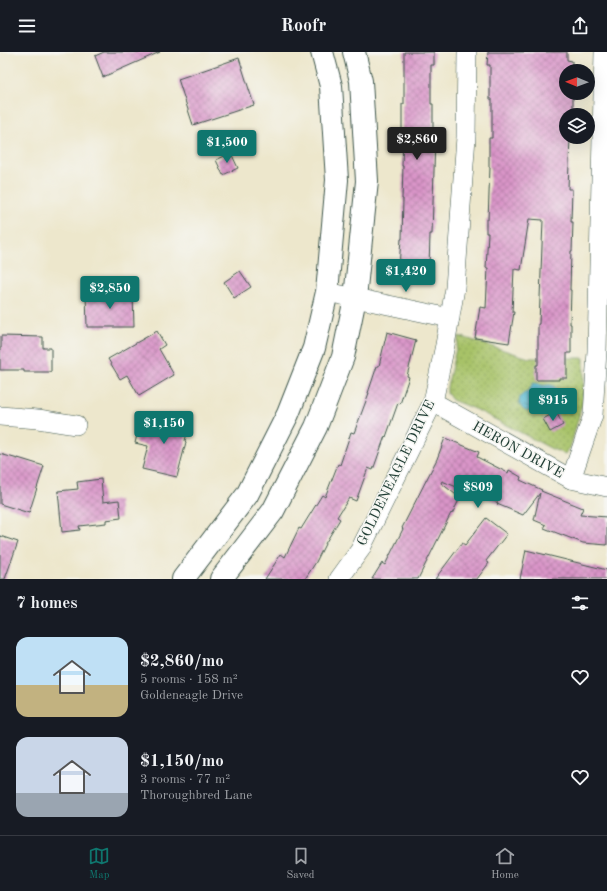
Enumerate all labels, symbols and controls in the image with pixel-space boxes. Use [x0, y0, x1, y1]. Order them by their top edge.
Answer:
icon: menu [16, 15, 38, 37]
icon: share [569, 15, 591, 37]
text: Roofr [281, 17, 326, 35]
north arrow [559, 64, 595, 100]
map controls [559, 64, 595, 144]
button: layers [559, 108, 595, 144]
pin: $2,860 [384, 127, 450, 161]
pin: $1,500 [194, 130, 260, 164]
text: $2,860 [396, 133, 438, 146]
text: $1,500 [206, 136, 248, 149]
pin: $1,420 [373, 259, 439, 293]
text: $1,420 [385, 265, 427, 278]
pin: $2,850 [77, 276, 143, 310]
text: $2,850 [89, 282, 131, 295]
pin: $915 [529, 388, 577, 422]
text: $915 [538, 394, 568, 407]
street label: GOLDENEAGLE DRIVE [355, 398, 437, 548]
pin: $1,150 [131, 411, 197, 445]
text: $1,150 [143, 417, 185, 430]
street label: HERON DRIVE [470, 419, 566, 481]
pin: $809 [454, 475, 502, 509]
text: $809 [463, 481, 493, 494]
icon: filters [569, 592, 591, 614]
text: 7 homes [16, 595, 78, 612]
icon: home [48, 653, 96, 701]
text: $2,860/mo [140, 653, 224, 670]
icon: heart [569, 666, 591, 688]
text: 5 rooms · 158 m² [140, 673, 238, 686]
text: Goldeneagle Drive [140, 689, 243, 702]
icon: home [48, 753, 96, 801]
text: $1,150/mo [140, 753, 224, 770]
icon: heart [569, 766, 591, 788]
text: 3 rooms · 77 m² [140, 773, 230, 786]
text: Thoroughbred Lane [140, 789, 252, 802]
tab: Map [88, 845, 110, 883]
tab: Saved [287, 845, 315, 883]
tab: Home [491, 845, 519, 883]

